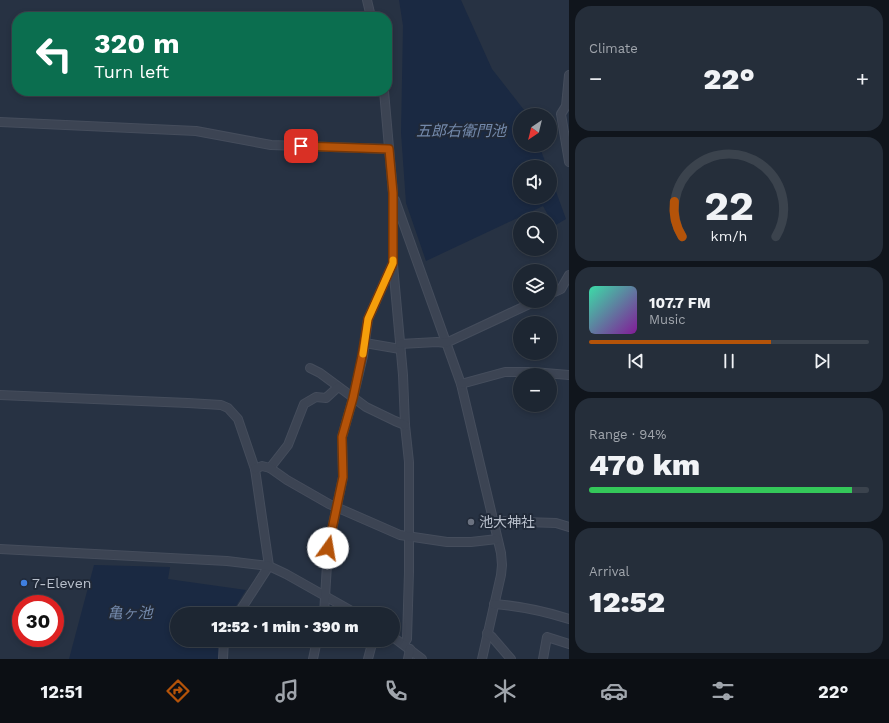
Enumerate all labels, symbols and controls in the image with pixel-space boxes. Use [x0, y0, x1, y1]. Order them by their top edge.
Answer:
text: 320 m [94, 27, 180, 60]
icon: left [28, 28, 80, 80]
text: Climate [589, 41, 638, 56]
text: Turn left [94, 61, 169, 82]
text: 22° [703, 61, 755, 96]
text: − [589, 66, 602, 91]
text: + [856, 66, 869, 91]
north arrow [513, 108, 557, 152]
map controls [513, 108, 557, 412]
water label: 五郎右衛門池 [416, 122, 508, 140]
pin [284, 129, 318, 163]
icon: arrive [290, 135, 312, 157]
button: sound [513, 160, 557, 204]
text: 22 [704, 181, 754, 230]
button: search [513, 212, 557, 256]
text: km/h [711, 227, 747, 243]
button: layers [513, 264, 557, 308]
text: 107.7 FM [649, 294, 711, 312]
text: Music [649, 312, 686, 327]
button: + [513, 316, 557, 360]
icon: previous [625, 350, 647, 372]
icon: pause [718, 350, 740, 372]
icon: next [811, 350, 833, 372]
button: − [513, 368, 557, 412]
text: Range · 94% [589, 427, 666, 442]
text: 470 km [589, 447, 700, 482]
place label: 池大神社 [479, 514, 535, 530]
marker: 池大神社 [466, 517, 476, 527]
position arrow [307, 527, 349, 569]
text: Arrival [589, 564, 630, 579]
place label: 7-Eleven [32, 575, 91, 591]
marker: 7-Eleven [19, 578, 29, 588]
text: 12:52 [589, 584, 665, 619]
speed limit sign: 30 [12, 595, 64, 647]
water label: 亀ヶ池 [107, 604, 154, 622]
text: 12:52 · 1 min · 390 m [211, 618, 359, 636]
icon: directions [164, 677, 192, 705]
icon: music [273, 677, 301, 705]
icon: phone [382, 677, 410, 705]
icon: climate [491, 677, 519, 705]
icon: car [600, 677, 628, 705]
icon: filters [709, 677, 737, 705]
text: 12:51 [41, 681, 83, 702]
text: 22° [818, 681, 848, 702]

